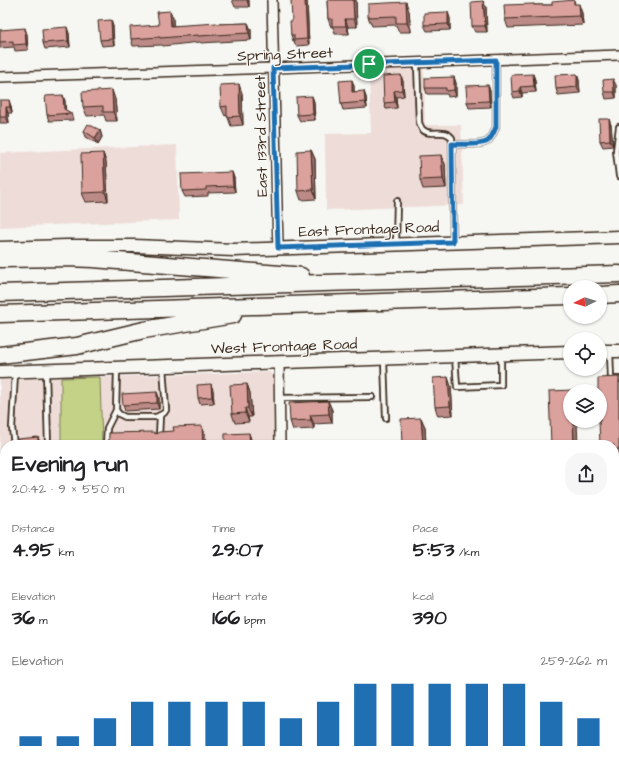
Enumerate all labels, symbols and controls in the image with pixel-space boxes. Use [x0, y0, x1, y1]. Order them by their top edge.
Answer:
street label: Spring Street [237, 42, 333, 68]
pin [352, 47, 386, 81]
icon: arrive [358, 53, 380, 75]
street label: East 133rd Street [250, 75, 273, 197]
street label: East Frontage Road [298, 217, 440, 243]
north arrow [563, 280, 607, 324]
map controls [563, 280, 607, 428]
button: locate [563, 332, 607, 376]
street label: West Frontage Road [210, 333, 358, 361]
button: layers [563, 384, 607, 428]
text: Evening run [12, 449, 128, 480]
button: share [565, 453, 607, 495]
text: 20:42 · 9 × 550 m [12, 480, 124, 498]
text: Distance [12, 521, 55, 536]
text: Time [212, 521, 235, 536]
text: Pace [413, 521, 438, 536]
text: 4.95 [12, 536, 54, 564]
text: 29:07 [212, 536, 263, 564]
text: 5:53 [413, 536, 455, 564]
text: km [54, 545, 74, 560]
text: /km [455, 545, 479, 560]
text: Elevation [12, 589, 55, 604]
text: Heart rate [212, 589, 268, 604]
text: kcal [413, 589, 434, 604]
text: 36 [12, 604, 35, 632]
text: 166 [212, 604, 240, 632]
text: 390 [413, 604, 447, 632]
text: m [35, 613, 48, 628]
text: bpm [240, 613, 265, 628]
text: Elevation [12, 652, 63, 670]
text: 259–262 m [541, 652, 607, 670]

